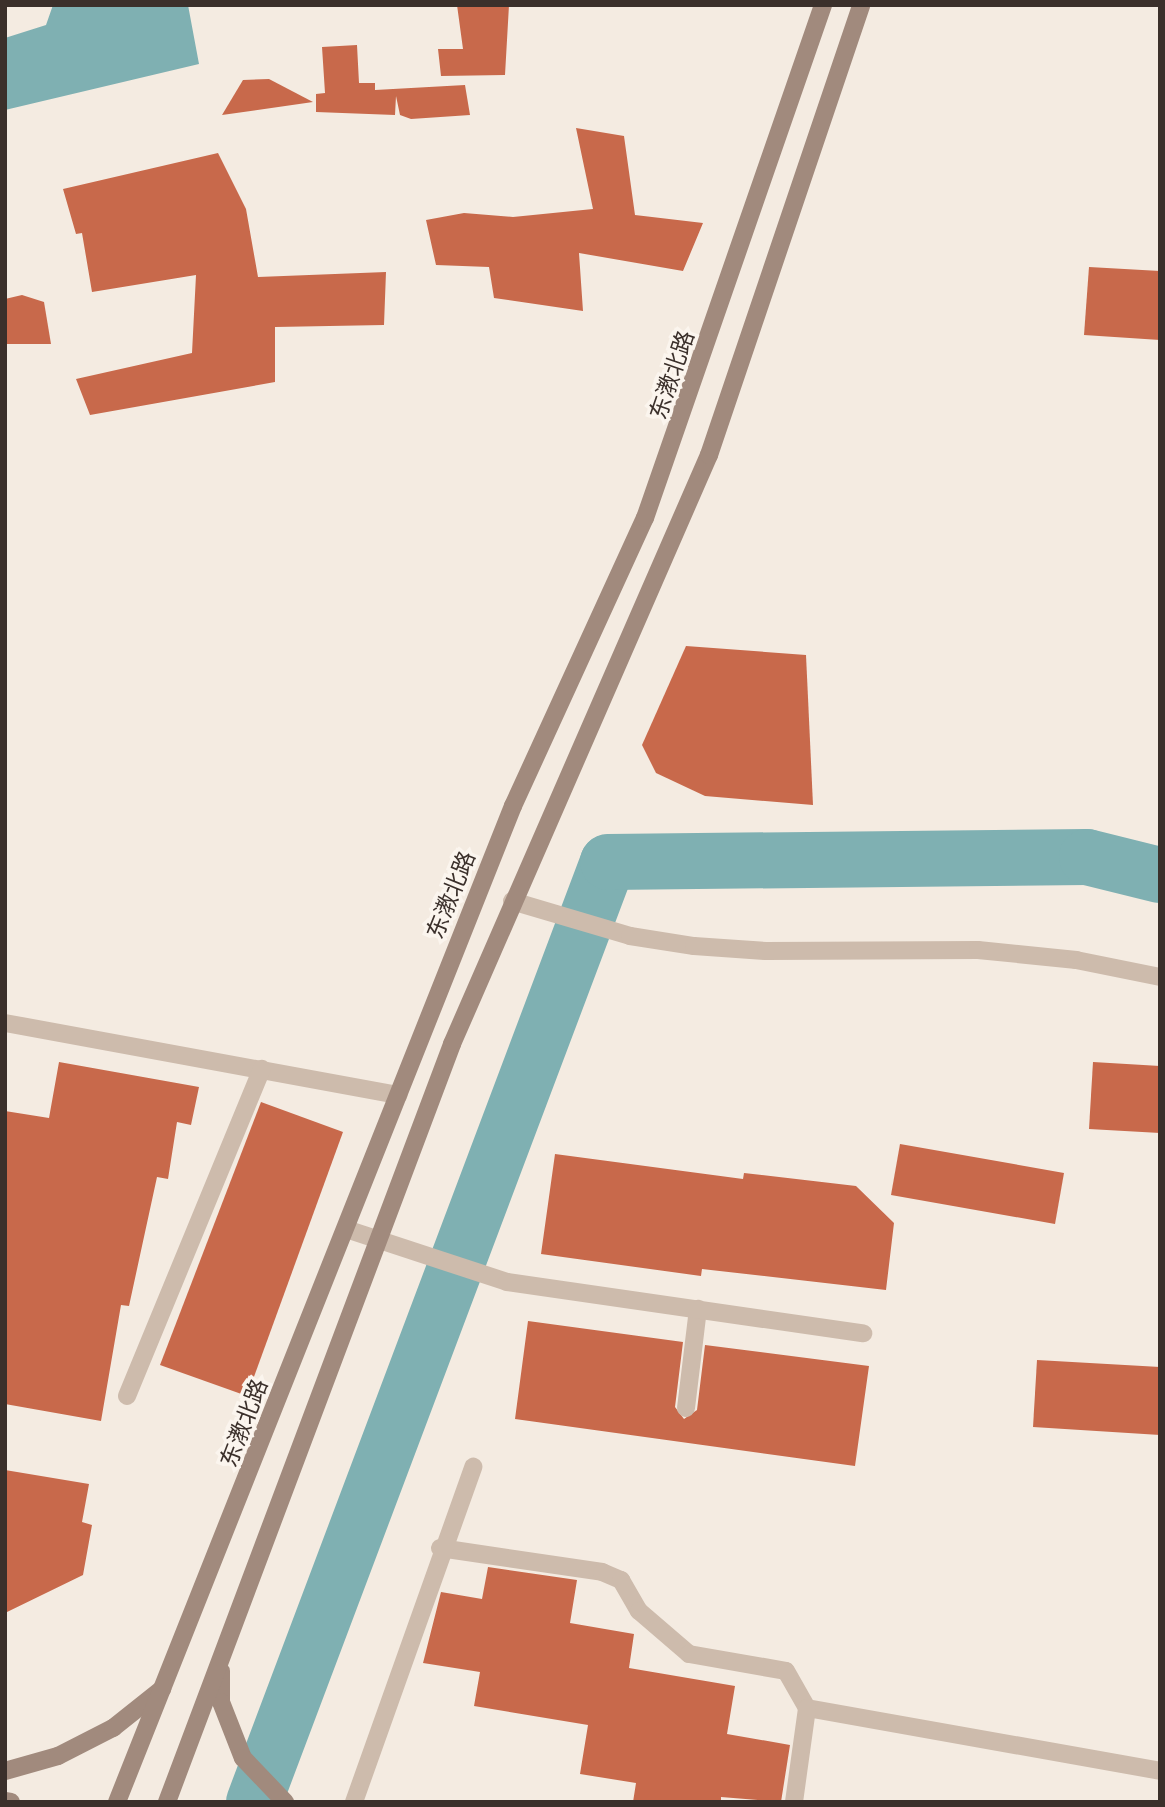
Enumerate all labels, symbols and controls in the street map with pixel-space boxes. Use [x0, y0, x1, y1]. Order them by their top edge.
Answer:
street label: 东漖北路 [644, 327, 700, 423]
street label: 东漖北路 [421, 847, 481, 943]
street label: 东漖北路 [215, 1375, 273, 1471]

